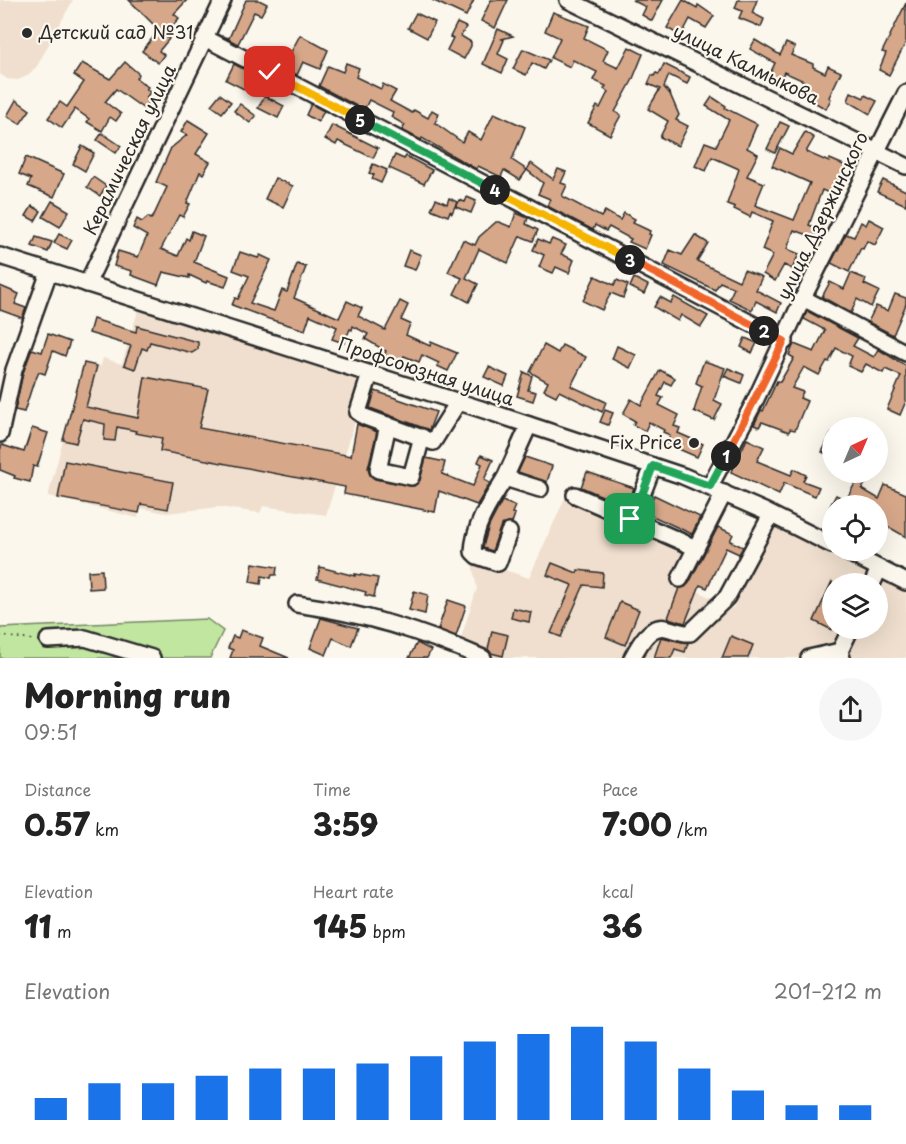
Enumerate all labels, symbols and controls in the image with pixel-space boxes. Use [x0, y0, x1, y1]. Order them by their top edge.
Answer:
street label: улица Калмыкова [669, 17, 825, 111]
place label: Детский сад №31 [38, 18, 193, 45]
marker: Детский сад №31 [20, 26, 34, 40]
pin [244, 46, 295, 97]
icon: check [253, 55, 286, 88]
street label: Керамическая улица [76, 59, 182, 239]
pin: 5 [345, 105, 375, 135]
text: 5 [355, 108, 365, 132]
street label: улица Дзержинского [769, 127, 874, 304]
pin: 4 [480, 175, 510, 205]
text: 4 [490, 178, 500, 202]
pin: 3 [615, 245, 645, 275]
text: 3 [625, 248, 635, 272]
pin: 2 [749, 316, 779, 346]
text: 2 [758, 319, 770, 343]
street label: Профсоюзная улица [335, 329, 519, 412]
north arrow [822, 417, 888, 483]
map controls [822, 417, 888, 639]
place label: Fix Price [609, 428, 682, 455]
marker: Fix Price [687, 436, 701, 450]
pin: 1 [711, 441, 741, 471]
text: 1 [722, 444, 730, 468]
pin [604, 493, 655, 544]
button: locate [822, 495, 888, 561]
icon: arrive [613, 502, 646, 535]
button: layers [822, 573, 888, 639]
text: Morning run [24, 669, 231, 719]
button: share [819, 678, 882, 741]
text: 09:51 [24, 717, 77, 747]
text: Distance [24, 777, 91, 801]
text: Time [313, 777, 351, 801]
text: Pace [602, 777, 638, 801]
text: 0.57 [24, 801, 90, 846]
text: 3:59 [313, 801, 378, 846]
text: 7:00 [602, 801, 672, 846]
text: km [90, 817, 119, 841]
text: /km [672, 817, 708, 841]
text: Elevation [24, 879, 93, 903]
text: Heart rate [313, 879, 394, 903]
text: kcal [602, 879, 634, 903]
text: 11 [24, 903, 52, 948]
text: 145 [313, 903, 368, 948]
text: 36 [602, 903, 643, 948]
text: m [52, 919, 72, 943]
text: bpm [368, 919, 406, 943]
text: Elevation [24, 976, 110, 1006]
text: 201–212 m [774, 976, 882, 1006]

